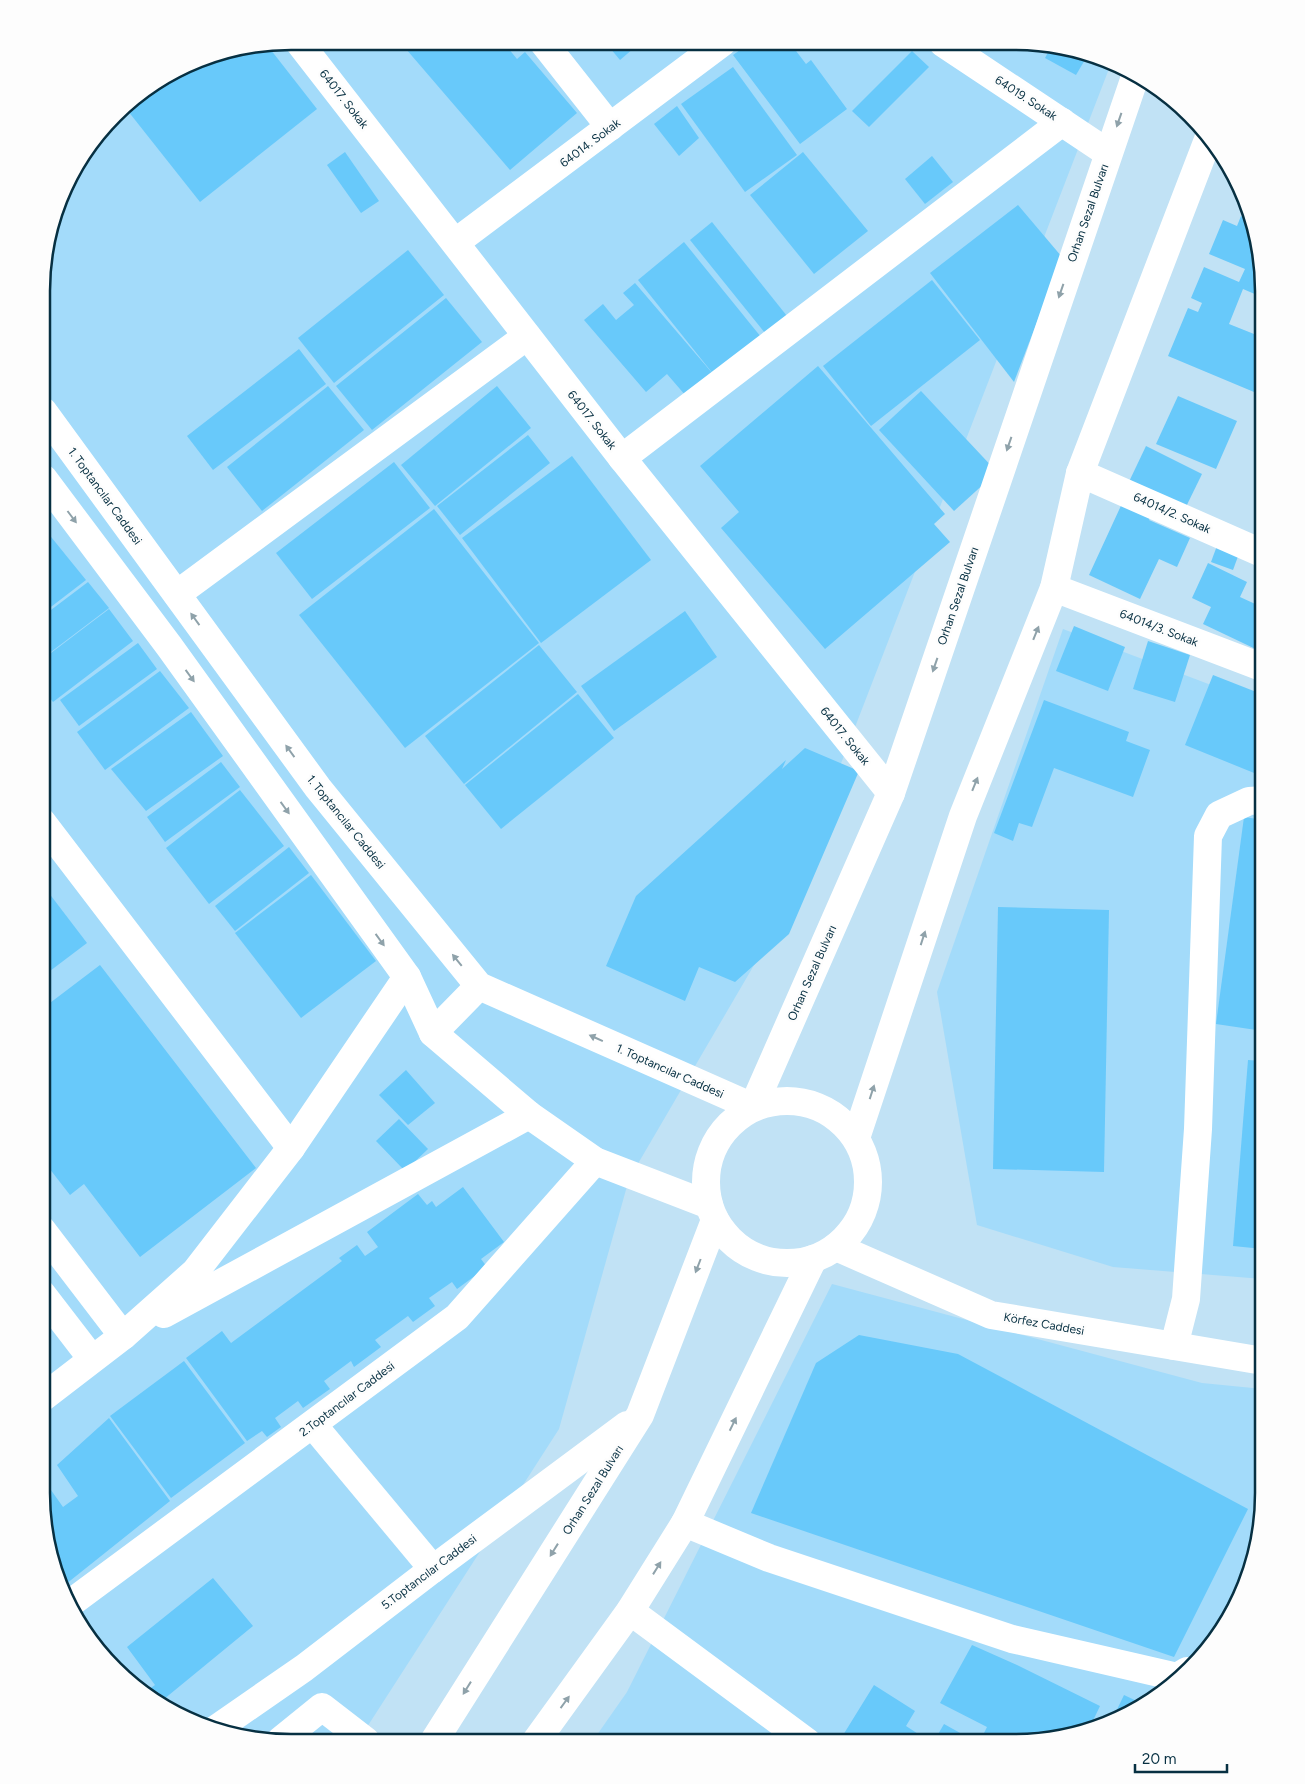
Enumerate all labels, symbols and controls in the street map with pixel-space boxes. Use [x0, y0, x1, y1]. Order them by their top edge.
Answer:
street label: 64017. Sokak [317, 67, 371, 131]
street label: 64019. Sokak [992, 73, 1060, 123]
one-way arrow [1115, 113, 1123, 128]
street label: 64014. Sokak [557, 116, 623, 170]
street label: Orhan Sezal Bulvarı [1065, 162, 1111, 264]
one-way arrow [1057, 283, 1064, 298]
street label: 64017. Sokak [565, 388, 619, 452]
one-way arrow [1005, 437, 1012, 452]
street label: 1. Toptancılar Caddesi [65, 445, 145, 547]
street label: 64014/2. Sokak [1131, 490, 1213, 536]
one-way arrow [67, 510, 78, 523]
street label: Orhan Sezal Bulvarı [935, 545, 981, 647]
street label: 64014/3. Sokak [1118, 607, 1200, 649]
one-way arrow [190, 612, 200, 626]
one-way arrow [1032, 626, 1040, 640]
one-way arrow [930, 657, 938, 672]
one-way arrow [185, 669, 195, 683]
street label: 64017. Sokak [817, 704, 873, 768]
one-way arrow [285, 744, 295, 758]
street label: 1. Toptancılar Caddesi [304, 772, 388, 872]
one-way arrow [972, 777, 980, 791]
one-way arrow [280, 801, 290, 815]
street label: Orhan Sezal Bulvarı [785, 923, 839, 1023]
one-way arrow [919, 930, 927, 945]
one-way arrow [375, 933, 385, 946]
one-way arrow [452, 953, 463, 966]
one-way arrow [589, 1034, 603, 1042]
street label: 1. Toptancılar Caddesi [614, 1041, 726, 1101]
one-way arrow [868, 1084, 876, 1099]
one-way arrow [693, 1259, 701, 1273]
street label: Körfez Caddesi [1003, 1310, 1085, 1338]
street label: 2.Toptancılar Caddesi [297, 1359, 397, 1439]
one-way arrow [728, 1417, 737, 1432]
street label: Orhan Sezal Bulvarı [560, 1443, 626, 1537]
street label: 5.Toptancılar Caddesi [379, 1532, 479, 1612]
one-way arrow [550, 1544, 559, 1557]
one-way arrow [652, 1561, 661, 1574]
one-way arrow [463, 1681, 472, 1694]
one-way arrow [560, 1695, 570, 1709]
scale bar [1135, 1742, 1228, 1774]
text: 20 m [1142, 1750, 1176, 1768]

